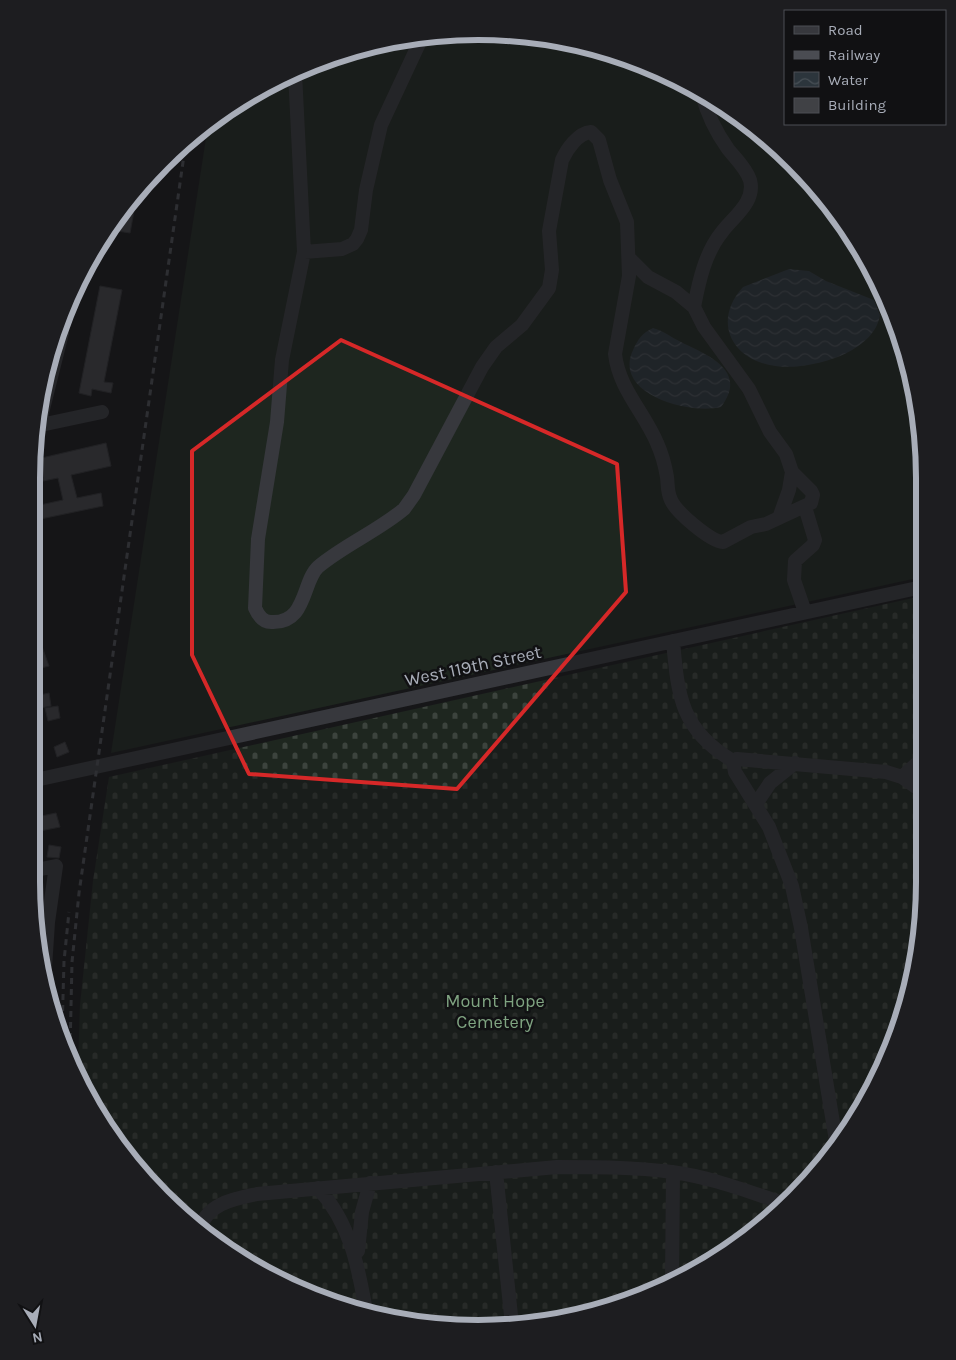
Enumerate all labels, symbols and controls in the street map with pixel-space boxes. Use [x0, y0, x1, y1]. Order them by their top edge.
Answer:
legend [784, 10, 946, 125]
text: Road [828, 21, 863, 39]
text: Railway [828, 46, 880, 64]
text: Water [828, 71, 869, 89]
text: Building [828, 96, 886, 114]
street label: West 119th Street [403, 641, 543, 691]
park label: Mount Hope Cemetery [445, 990, 545, 1033]
north arrow [10, 1300, 60, 1350]
text: N [31, 1328, 44, 1347]

